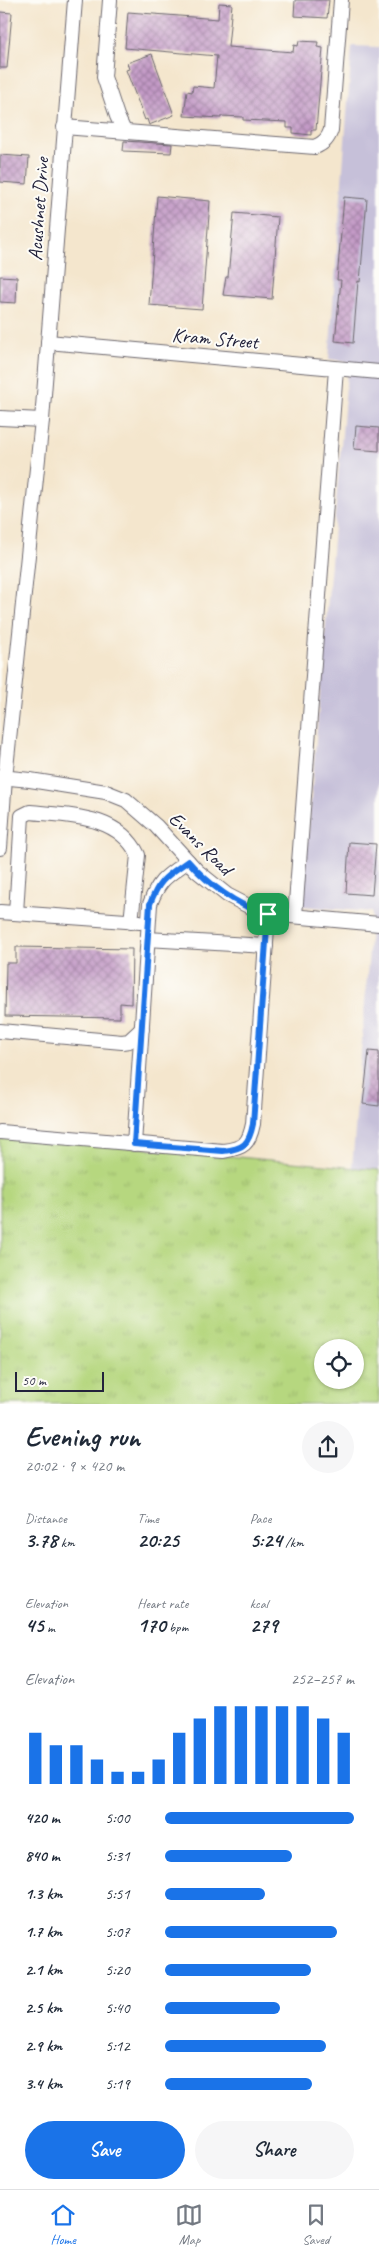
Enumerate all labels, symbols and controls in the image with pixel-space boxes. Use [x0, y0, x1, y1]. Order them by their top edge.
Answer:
street label: Acushnet Drive [22, 155, 55, 261]
street label: Kram Street [171, 322, 261, 355]
street label: Evans Road [164, 806, 240, 883]
pin [247, 893, 289, 935]
icon: arrive [254, 900, 282, 928]
map controls [314, 1339, 364, 1389]
button: locate [314, 1339, 364, 1389]
scale bar [15, 1369, 104, 1392]
text: 50 m [22, 1372, 46, 1389]
text: Evening run [25, 1419, 140, 1454]
button: share [302, 1421, 354, 1473]
text: 20:02 · 9 × 420 m [25, 1456, 124, 1476]
text: Distance [25, 1510, 67, 1527]
text: Time [137, 1510, 159, 1527]
text: Pace [250, 1510, 271, 1527]
text: 3.78 [25, 1527, 57, 1553]
text: 20:25 [137, 1527, 179, 1553]
text: 5:24 [250, 1527, 282, 1553]
text: km [57, 1534, 75, 1551]
text: /km [282, 1534, 304, 1551]
text: Elevation [25, 1595, 68, 1612]
text: Heart rate [137, 1595, 188, 1612]
text: kcal [250, 1595, 268, 1612]
text: 45 [25, 1612, 44, 1638]
text: 170 [137, 1612, 166, 1638]
text: 279 [250, 1612, 278, 1638]
text: m [44, 1619, 55, 1636]
text: bpm [166, 1619, 188, 1636]
text: Elevation [25, 1669, 74, 1689]
text: 252–257 m [291, 1669, 354, 1689]
text: 420 m [25, 1808, 60, 1828]
text: 5:00 [105, 1808, 130, 1828]
text: 840 m [25, 1846, 60, 1866]
text: 5:31 [105, 1846, 130, 1866]
text: 1.3 km [25, 1884, 62, 1904]
text: 5:51 [105, 1884, 130, 1904]
text: 1.7 km [25, 1922, 62, 1942]
text: 5:07 [105, 1922, 130, 1942]
text: 2.1 km [25, 1960, 62, 1980]
text: 5:20 [105, 1960, 130, 1980]
text: 2.5 km [25, 1998, 62, 2018]
text: 5:40 [105, 1998, 130, 2018]
text: 2.9 km [25, 2036, 62, 2056]
text: 5:12 [105, 2036, 130, 2056]
text: 3.4 km [25, 2074, 62, 2094]
text: 5:19 [105, 2074, 130, 2094]
button: Save [25, 2121, 185, 2179]
button: Share [195, 2121, 354, 2179]
tab: Home [49, 2201, 77, 2248]
tab: Map [175, 2201, 203, 2248]
tab: Saved [302, 2201, 330, 2248]

